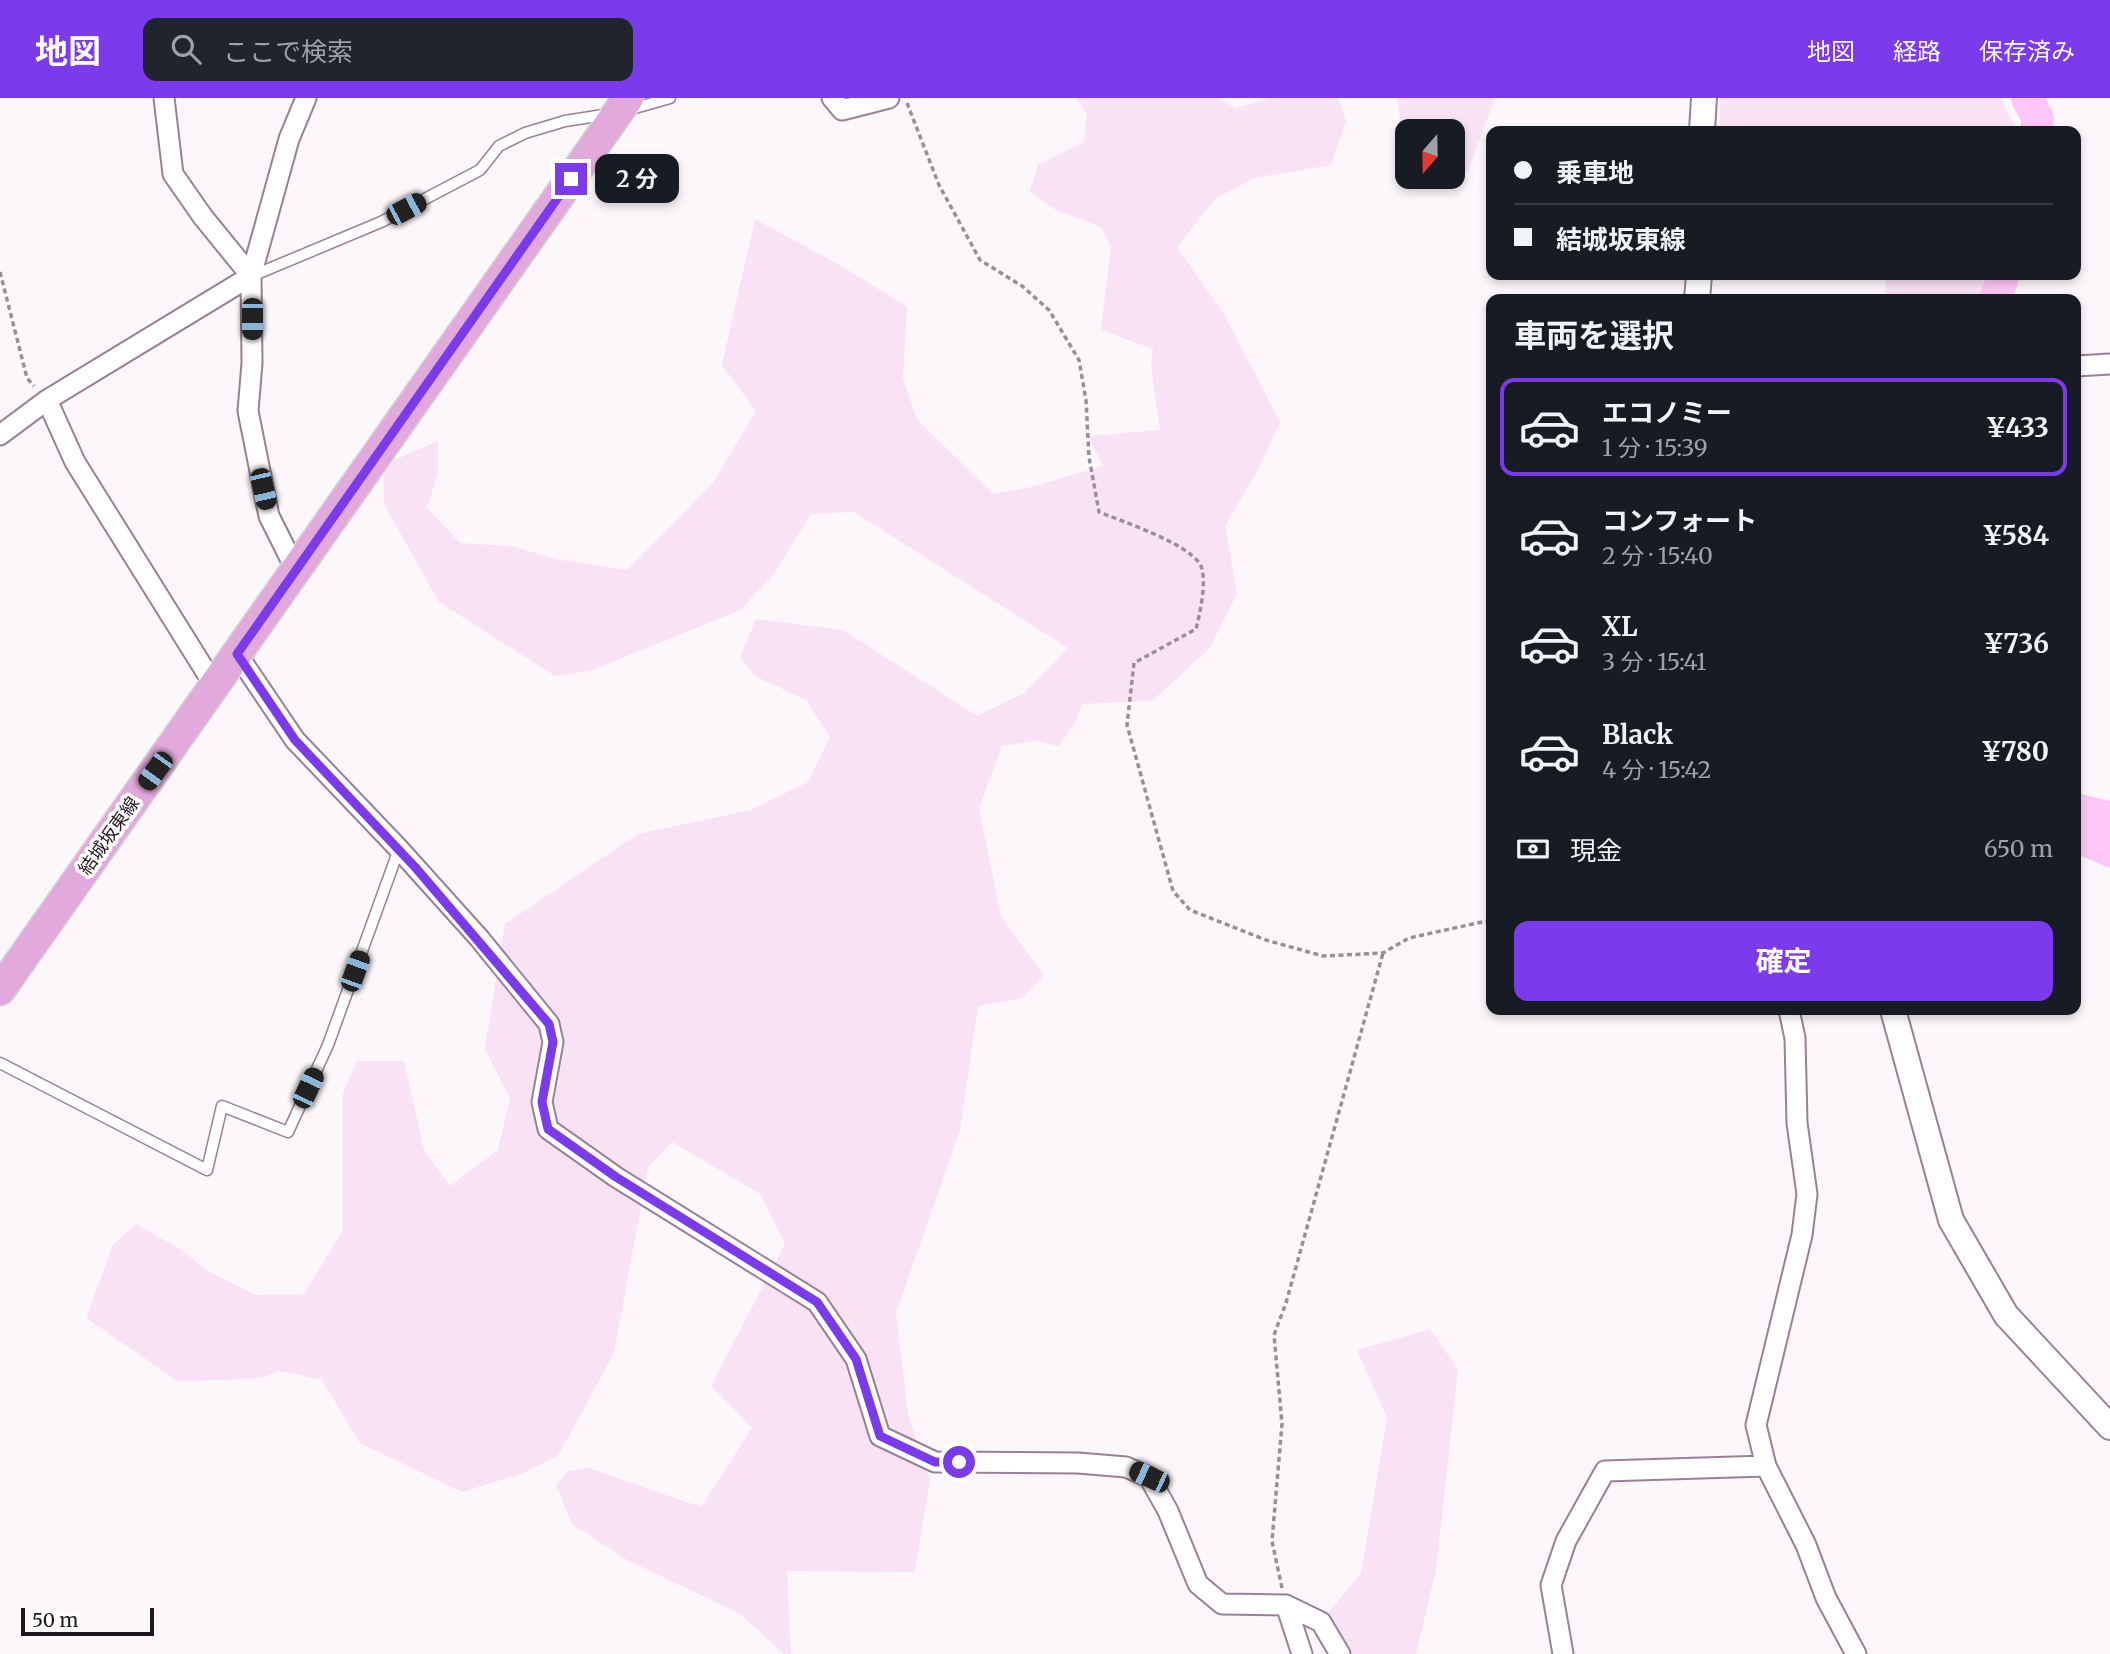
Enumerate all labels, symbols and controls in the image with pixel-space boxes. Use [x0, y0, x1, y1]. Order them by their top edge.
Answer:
search box [143, 18, 633, 81]
icon: search [167, 30, 205, 68]
text: 地図 [35, 31, 101, 72]
text: ここで検索 [223, 35, 353, 68]
text: 地図 [1807, 36, 1855, 67]
text: 経路 [1893, 36, 1941, 67]
text: 保存済み [1979, 36, 2075, 67]
north arrow [1395, 119, 1465, 189]
map controls [1395, 119, 1465, 189]
callout: 2 分 [596, 154, 680, 204]
text: 乗車地 [1556, 156, 1634, 189]
route end [555, 163, 587, 195]
text: 2 分 [616, 164, 658, 193]
car [383, 190, 430, 228]
text: 結城坂東線 [1556, 223, 1686, 256]
car [242, 298, 263, 340]
text: 車両を選択 [1514, 316, 1674, 356]
icon: car [1518, 396, 1581, 459]
text: エコノミー [1602, 396, 1732, 429]
text: ¥433 [1986, 411, 2049, 444]
text: 1 分 · 15:39 [1602, 433, 1708, 462]
car [249, 466, 278, 512]
icon: car [1518, 504, 1581, 567]
text: コンフォート [1602, 504, 1757, 537]
text: ¥584 [1982, 519, 2049, 552]
text: 2 分 · 15:40 [1602, 541, 1713, 570]
text: XL [1602, 610, 1638, 643]
icon: car [1518, 612, 1581, 675]
text: ¥736 [1983, 627, 2049, 660]
text: 3 分 · 15:41 [1602, 647, 1706, 676]
text: Black [1602, 718, 1673, 751]
icon: car [1518, 720, 1581, 783]
text: ¥780 [1981, 735, 2049, 768]
car [135, 748, 176, 794]
text: 4 分 · 15:42 [1602, 755, 1711, 784]
street label: 結城坂東線 [73, 792, 144, 879]
icon: cash [1514, 830, 1552, 868]
text: 現金 [1570, 834, 1622, 867]
text: 650 m [1984, 834, 2053, 863]
button: 確定 [1514, 921, 2053, 1001]
car [338, 948, 373, 994]
car [290, 1065, 327, 1111]
route start [943, 1446, 975, 1478]
car [1126, 1459, 1173, 1495]
scale bar [21, 1605, 154, 1637]
text: 50 m [32, 1608, 78, 1632]

